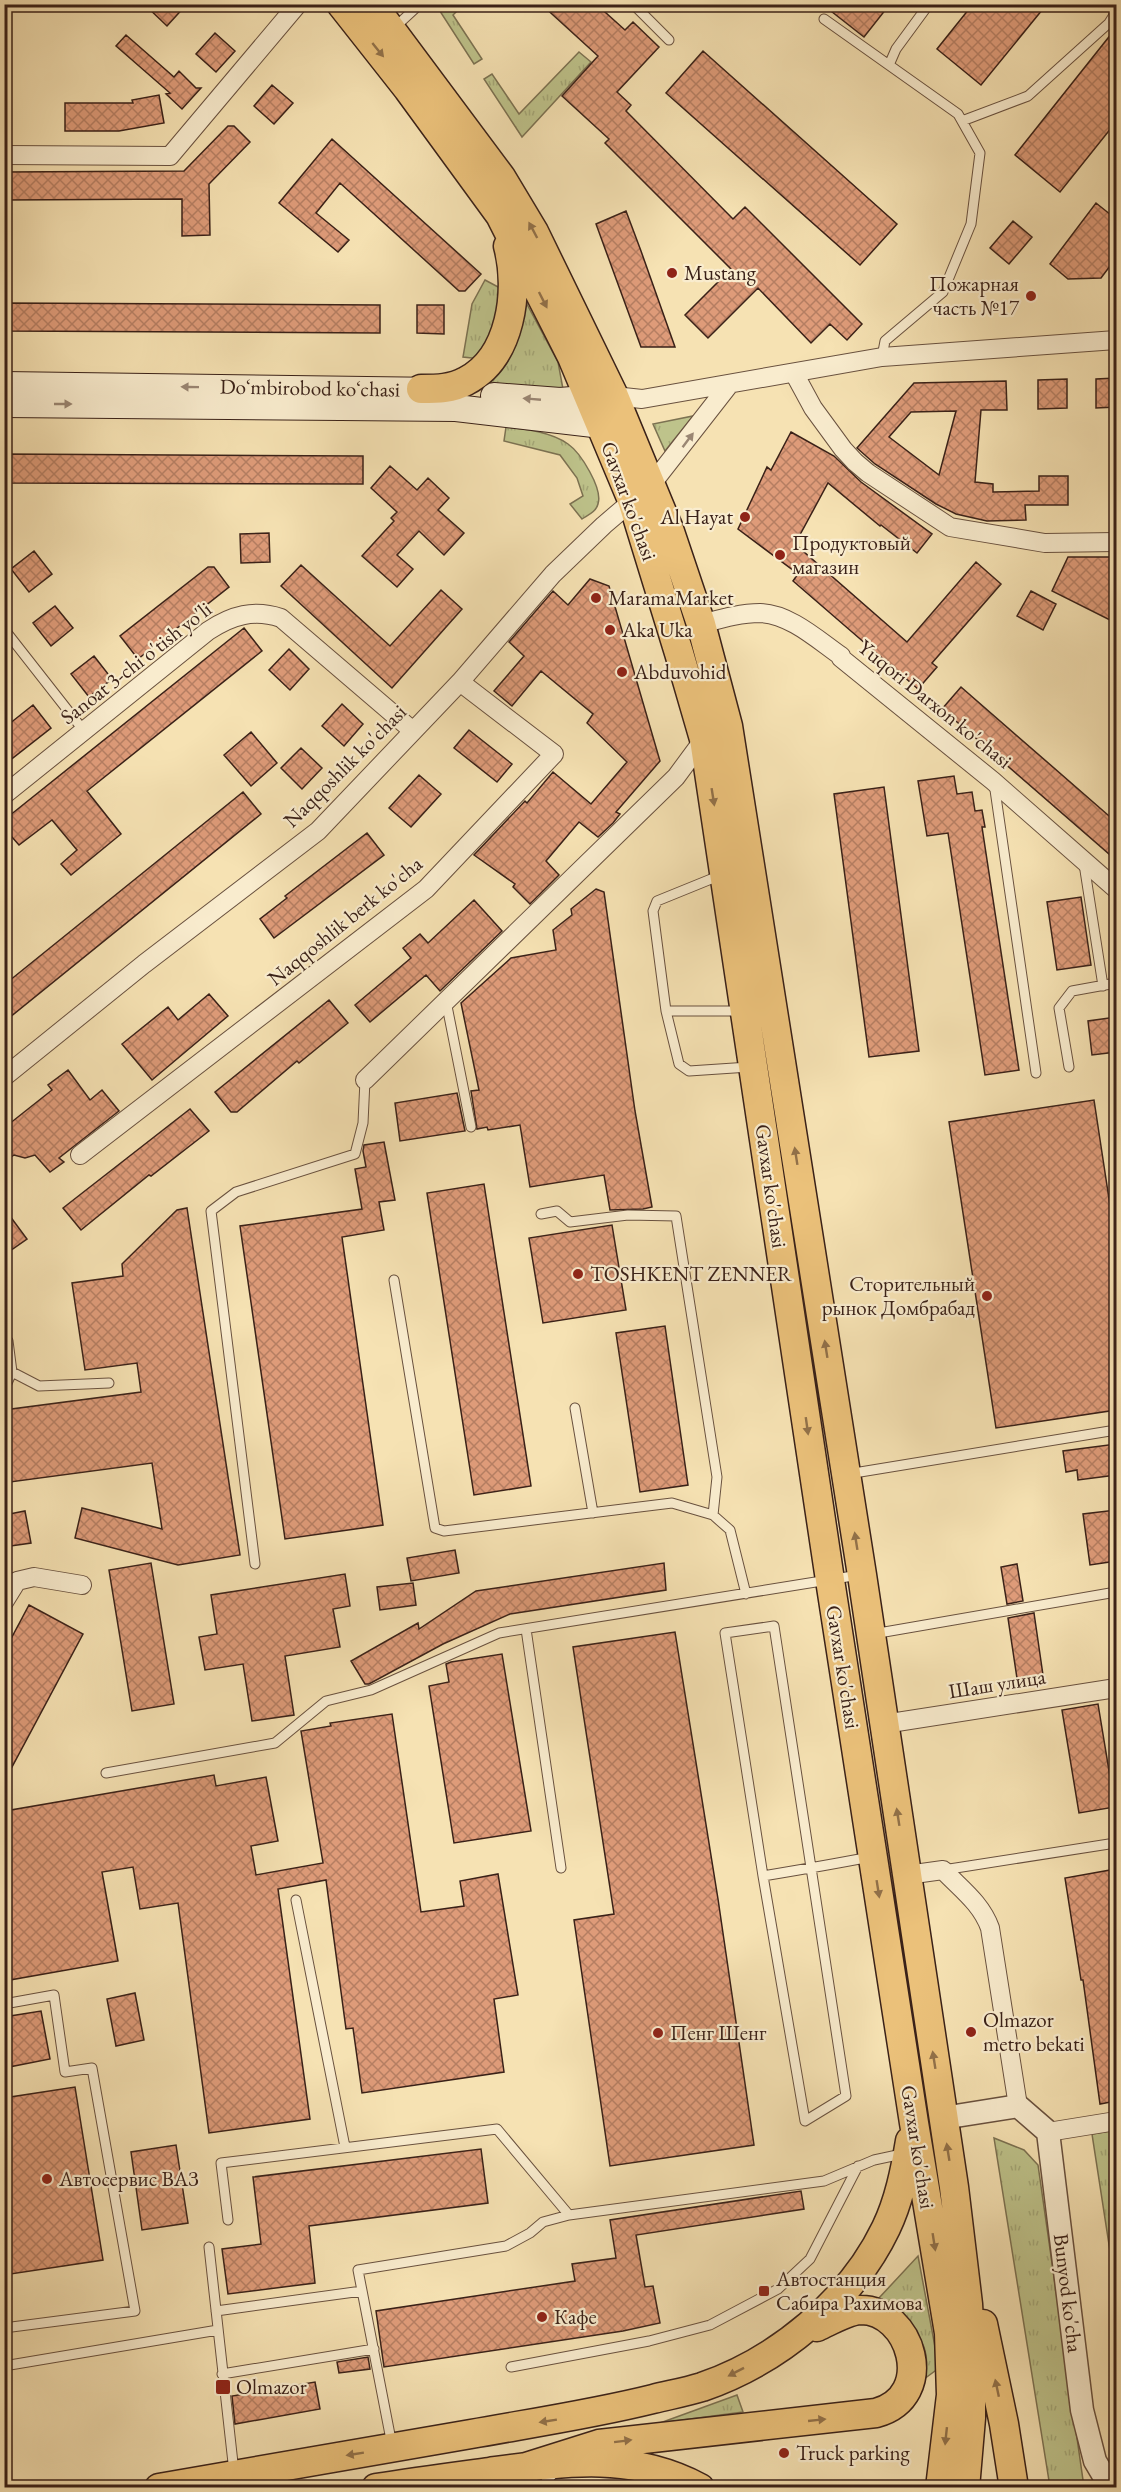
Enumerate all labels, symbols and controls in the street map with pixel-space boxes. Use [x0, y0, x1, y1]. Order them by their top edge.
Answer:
one-way arrow [371, 42, 384, 58]
one-way arrow [528, 222, 538, 239]
place label: Mustang [684, 259, 757, 286]
marker: Mustang [665, 266, 679, 280]
place label: Пожарная часть №17 [929, 270, 1020, 321]
marker: Пожарная часть №17 [1024, 289, 1038, 303]
one-way arrow [538, 291, 547, 308]
street label: Doʻmbirobod koʻchasi [220, 372, 400, 403]
one-way arrow [181, 382, 200, 392]
one-way arrow [522, 394, 541, 404]
one-way arrow [53, 399, 72, 409]
one-way arrow [682, 432, 694, 448]
street label: Gavxar ko'chasi [595, 438, 664, 564]
place label: Al Hayat [659, 503, 733, 530]
marker: Al Hayat [738, 510, 752, 524]
place label: Продуктовый магазин [792, 529, 911, 580]
marker: Продуктовый магазин [773, 548, 787, 562]
place label: MaramaMarket [608, 584, 734, 611]
marker: MaramaMarket [589, 591, 603, 605]
street label: Sanoat 3-chi o'tish yo'li [55, 595, 217, 730]
place label: Aka Uka [621, 616, 693, 643]
marker: Aka Uka [603, 623, 617, 637]
street label: Yuqori Darxon ko'chasi [853, 633, 1018, 774]
place label: Abduvohid [633, 658, 727, 685]
marker: Abduvohid [615, 665, 629, 679]
street label: Naqqoshlik ko'chasi [277, 698, 412, 833]
one-way arrow [708, 788, 717, 807]
street label: Naqqoshlik berk ko'cha [262, 850, 428, 991]
street label: Gavxar ko'chasi [749, 1122, 794, 1250]
one-way arrow [791, 1146, 800, 1165]
place label: TOSHKENT ZENNER [590, 1260, 793, 1287]
marker: TOSHKENT ZENNER [571, 1267, 585, 1281]
place label: Сторительный рынок Домбрабад [822, 1270, 975, 1321]
marker: Сторительный рынок Домбрабад [980, 1289, 994, 1303]
one-way arrow [822, 1339, 831, 1358]
one-way arrow [802, 1417, 811, 1436]
one-way arrow [852, 1532, 861, 1551]
street label: Gavxar ko'chasi [820, 1603, 867, 1731]
street label: Шаш улица [946, 1662, 1048, 1704]
one-way arrow [893, 1807, 902, 1826]
one-way arrow [873, 1879, 882, 1898]
place label: Olmazor metro bekati [983, 2006, 1085, 2057]
place label: Пенг Шенг [670, 2019, 767, 2046]
marker: Olmazor metro bekati [964, 2025, 978, 2039]
marker: Пенг Шенг [651, 2026, 665, 2040]
one-way arrow [930, 2050, 939, 2069]
street label: Gavxar ko'chasi [895, 2083, 942, 2211]
one-way arrow [944, 2143, 953, 2162]
place label: Автосервис ВАЗ [58, 2165, 199, 2192]
marker: Автосервис ВАЗ [40, 2172, 54, 2186]
street label: Bunyod ko'cha [1048, 2232, 1089, 2355]
one-way arrow [930, 2233, 939, 2252]
place label: Автостанция Сабира Рахимова [775, 2265, 924, 2316]
marker: Автостанция Сабира Рахимова [757, 2284, 771, 2298]
place label: Кафе [554, 2303, 597, 2330]
marker: Кафе [535, 2310, 549, 2324]
one-way arrow [727, 2368, 744, 2377]
place label: Olmazor [236, 2373, 307, 2400]
marker: Olmazor [214, 2378, 232, 2396]
one-way arrow [992, 2379, 1001, 2398]
one-way arrow [807, 2415, 826, 2425]
one-way arrow [538, 2417, 557, 2426]
one-way arrow [941, 2426, 951, 2445]
one-way arrow [613, 2436, 632, 2446]
place label: Truck parking [796, 2439, 911, 2466]
marker: Truck parking [777, 2446, 791, 2460]
one-way arrow [346, 2449, 365, 2458]

